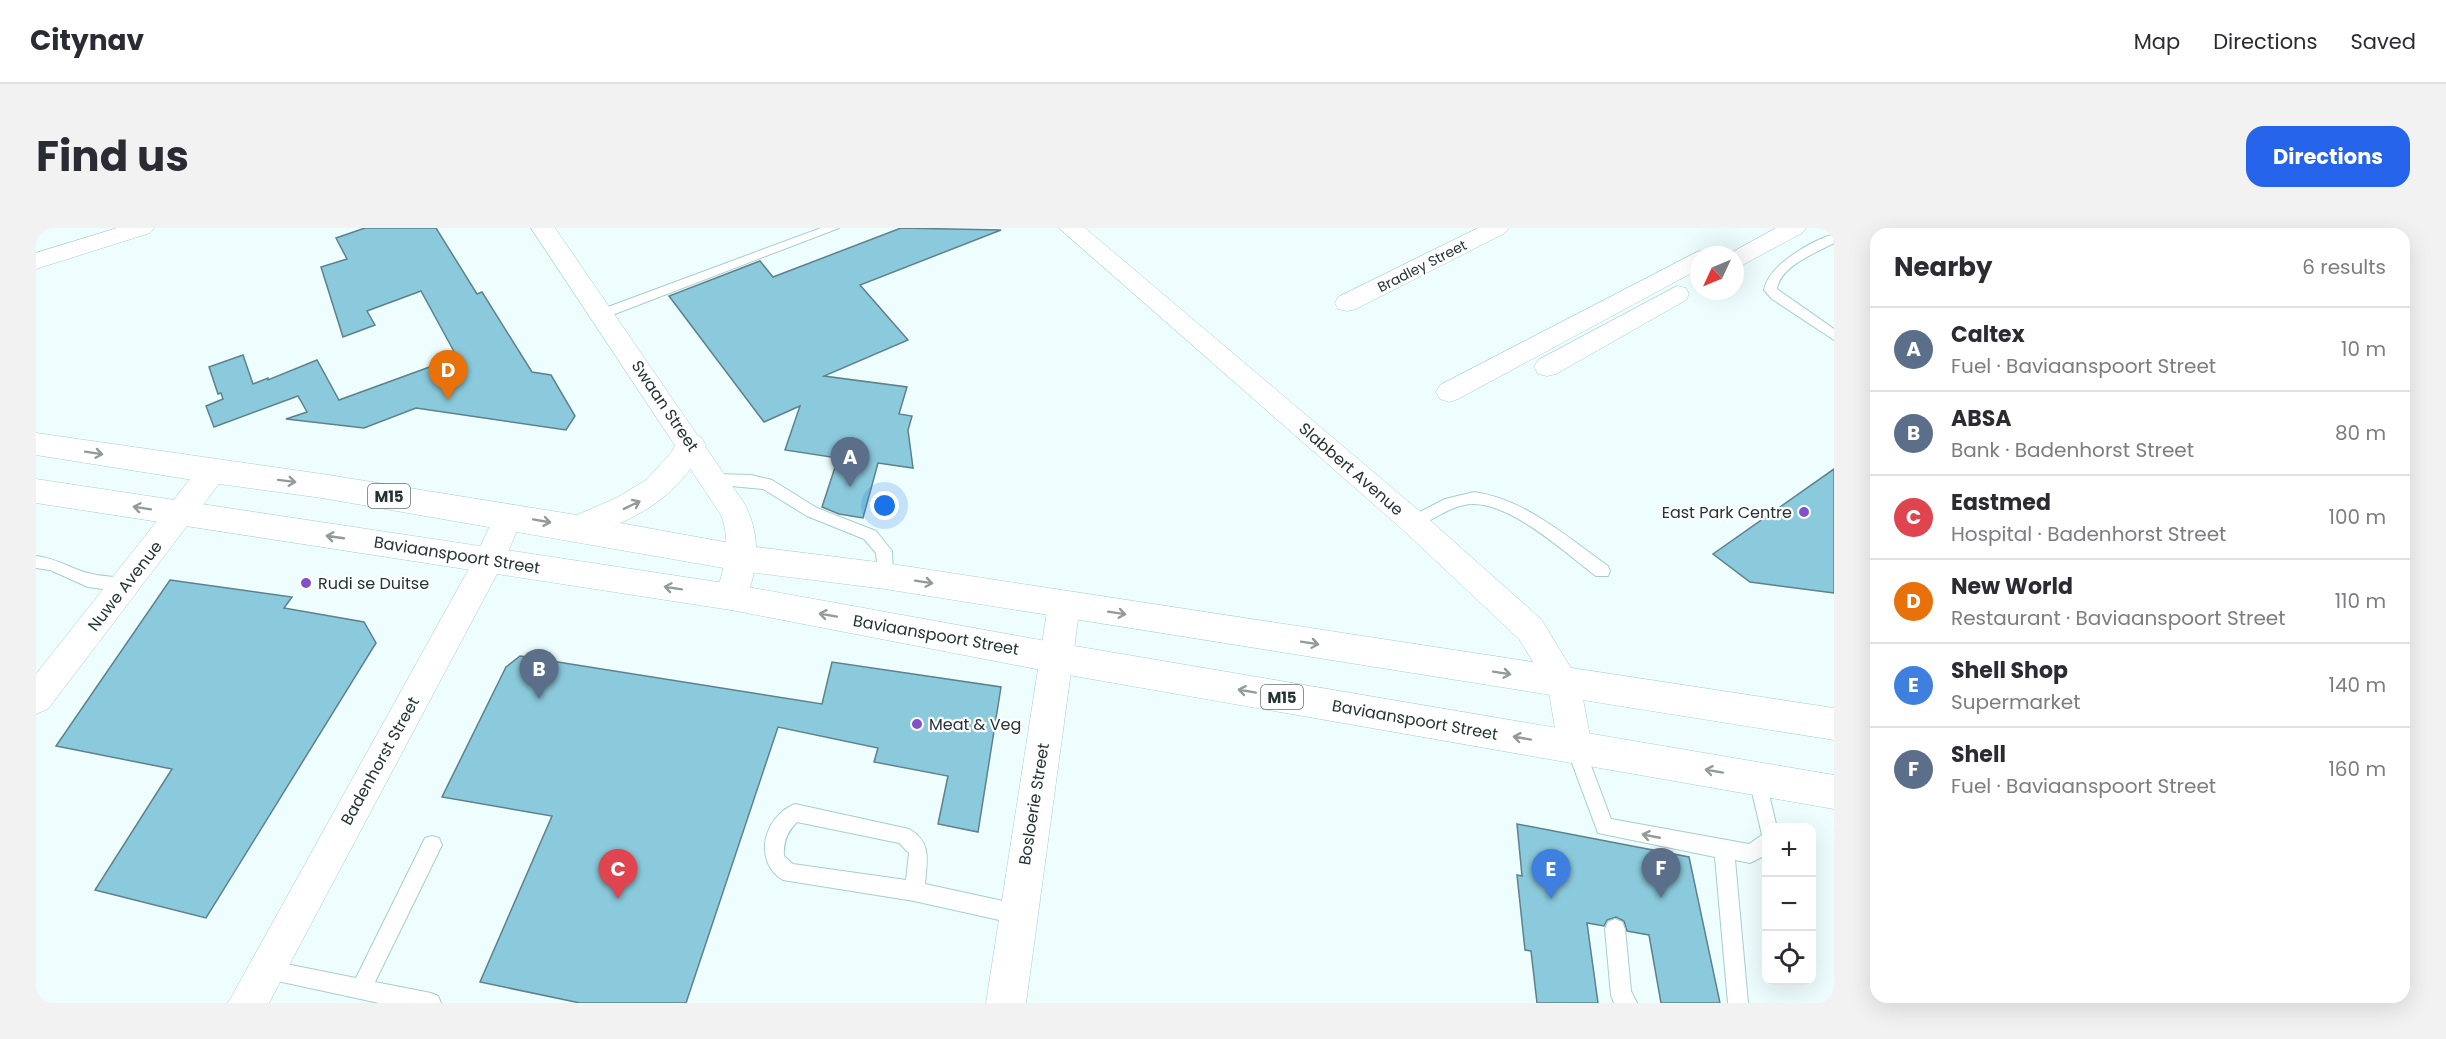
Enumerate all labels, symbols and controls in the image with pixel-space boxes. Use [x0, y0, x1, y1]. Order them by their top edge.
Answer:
text: Citynav [30, 21, 144, 60]
text: Map [2134, 27, 2180, 56]
text: Directions [2213, 27, 2317, 56]
text: Saved [2350, 27, 2416, 56]
button: Directions [2246, 126, 2410, 187]
text: Find us [36, 127, 189, 186]
street label: Bradley Street [1374, 235, 1470, 297]
north arrow [1690, 246, 1744, 300]
text: Nearby [1894, 249, 1992, 285]
text: 6 results [2302, 253, 2386, 281]
text: Caltex [1951, 319, 2025, 350]
text: A [1906, 335, 1921, 363]
text: 10 m [2341, 335, 2386, 363]
pin: D [428, 350, 468, 400]
text: Fuel · Baviaanspoort Street [1951, 352, 2216, 380]
street label: Swaan Street [626, 356, 704, 456]
text: ABSA [1951, 403, 2011, 434]
street label: Slabbert Avenue [1294, 417, 1408, 521]
text: B [1907, 419, 1920, 447]
text: 80 m [2335, 419, 2386, 447]
text: Bank · Badenhorst Street [1951, 436, 2194, 464]
pin: A [830, 438, 870, 487]
one-way arrow [83, 448, 103, 459]
one-way arrow [276, 476, 296, 487]
road number: M15 [368, 484, 410, 508]
text: Eastmed [1951, 487, 2051, 518]
your location [870, 491, 899, 520]
one-way arrow [623, 498, 641, 510]
place label: East Park Centre [1662, 501, 1792, 524]
one-way arrow [133, 502, 152, 513]
text: C [1906, 503, 1921, 531]
text: 100 m [2329, 503, 2386, 531]
marker: East Park Centre [1797, 505, 1811, 519]
one-way arrow [531, 516, 551, 527]
text: Hospital · Badenhorst Street [1951, 520, 2226, 548]
one-way arrow [325, 531, 345, 542]
street label: Baviaanspoort Street [372, 531, 542, 580]
street label: Nuwe Avenue [82, 536, 168, 636]
text: New World [1951, 571, 2073, 602]
place label: Rudi se Duitse [318, 572, 429, 595]
marker: Rudi se Duitse [299, 576, 313, 590]
one-way arrow [914, 577, 934, 588]
one-way arrow [664, 583, 683, 594]
text: D [1906, 587, 1921, 615]
text: 110 m [2335, 587, 2386, 615]
text: Restaurant · Baviaanspoort Street [1951, 604, 2286, 632]
one-way arrow [1107, 607, 1126, 618]
street label: Baviaanspoort Street [851, 609, 1021, 661]
one-way arrow [819, 610, 838, 621]
one-way arrow [1299, 637, 1319, 648]
pin: B [520, 650, 558, 699]
text: Shell Shop [1951, 655, 2068, 686]
one-way arrow [1492, 668, 1512, 679]
text: E [1908, 671, 1919, 699]
text: 140 m [2329, 671, 2386, 699]
one-way arrow [1238, 685, 1257, 696]
road number: M15 [1261, 685, 1303, 709]
text: Supermarket [1951, 688, 2080, 716]
street label: Badenhorst Street [335, 693, 425, 829]
street label: Baviaanspoort Street [1330, 694, 1500, 746]
place label: Meat & Veg [929, 713, 1021, 736]
marker: Meat & Veg [910, 717, 924, 731]
one-way arrow [1513, 732, 1532, 743]
text: Shell [1951, 739, 2006, 770]
street label: Bosloerie Street [1013, 741, 1055, 867]
text: F [1908, 755, 1919, 783]
text: 160 m [2328, 755, 2386, 783]
one-way arrow [1705, 765, 1725, 776]
text: Fuel · Baviaanspoort Street [1951, 772, 2216, 800]
map controls [1762, 823, 1816, 985]
button: + [1762, 823, 1816, 877]
one-way arrow [1642, 830, 1661, 841]
pin: F [1642, 848, 1680, 898]
pin: C [598, 850, 638, 899]
pin: E [1532, 850, 1570, 899]
button: − [1762, 877, 1816, 931]
button: locate [1762, 931, 1816, 985]

